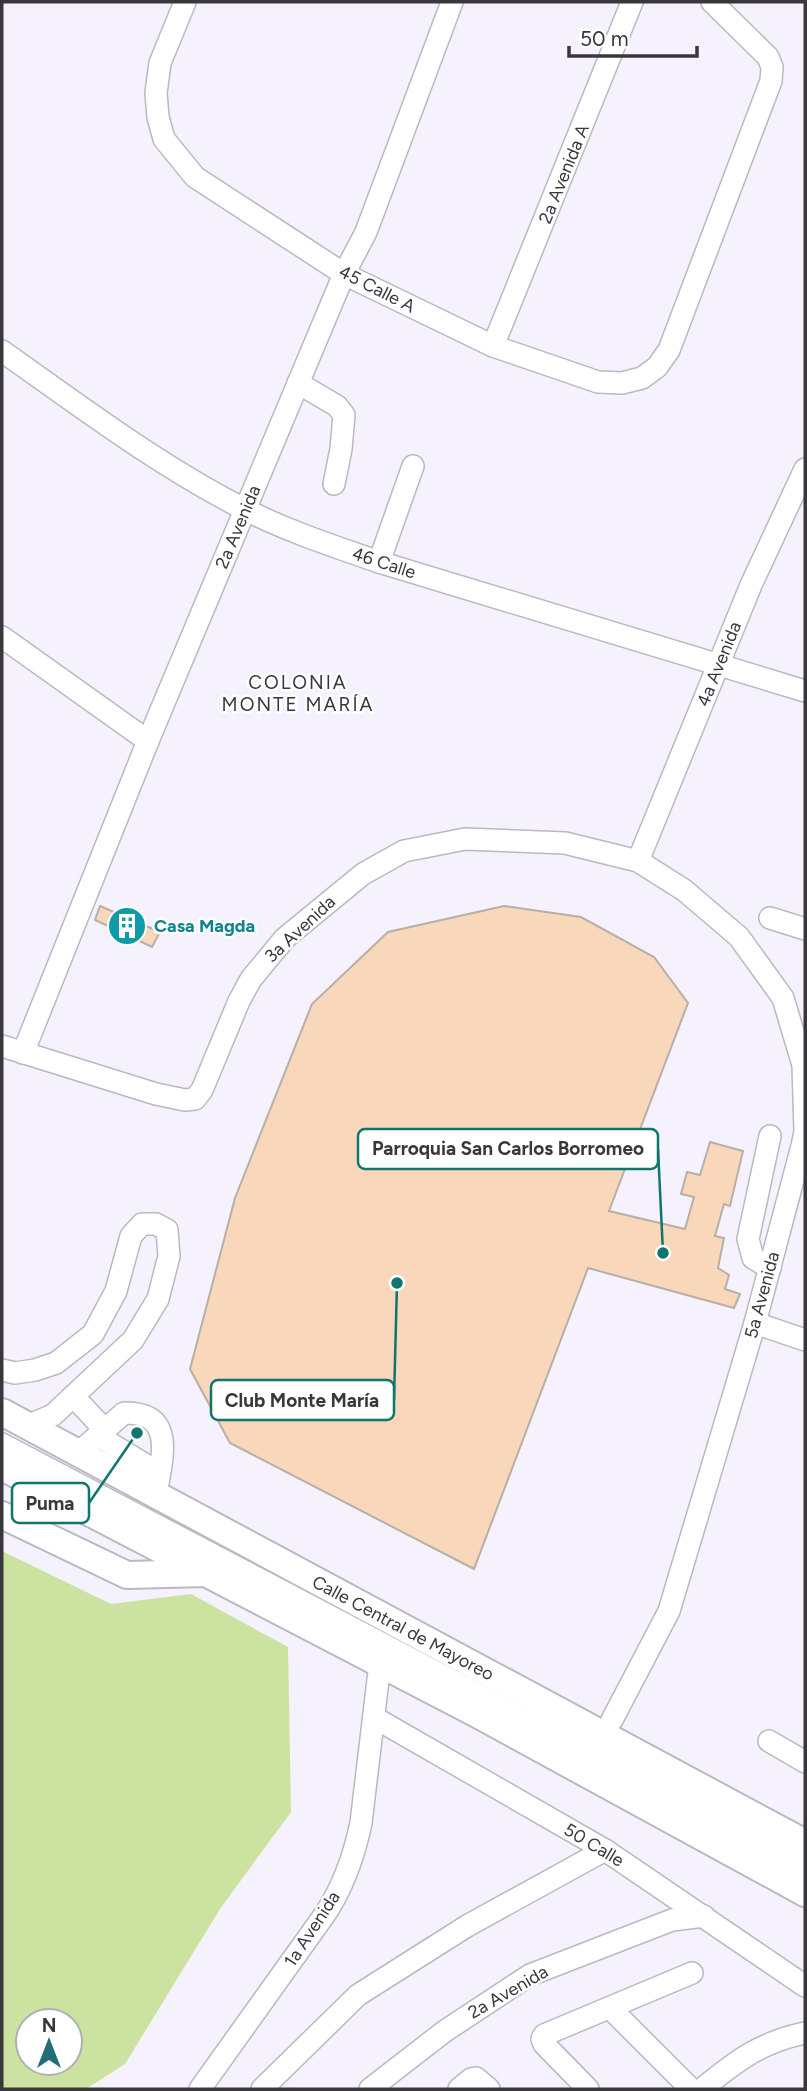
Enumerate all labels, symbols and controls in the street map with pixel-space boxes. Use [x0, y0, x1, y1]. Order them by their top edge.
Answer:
scale bar [569, 14, 697, 58]
text: 50 m [580, 26, 629, 51]
street label: 2a Avenida A [534, 121, 594, 227]
street label: 45 Calle A [335, 260, 419, 318]
street label: 2a Avenida [211, 482, 265, 572]
street label: 46 Calle [349, 542, 419, 584]
street label: 4a Avenida [692, 618, 746, 710]
district label: COLONIA MONTE MARÍA [222, 671, 374, 716]
street label: 3a Avenida [260, 891, 340, 967]
building icon: Casa Magda [106, 905, 148, 947]
place label: Casa Magda [154, 915, 255, 937]
callout: Parroquia San Carlos Borromeo [358, 1129, 658, 1169]
text: Parroquia San Carlos Borromeo [372, 1137, 644, 1160]
street label: 5a Avenida [740, 1249, 784, 1341]
callout: Club Monte María [211, 1380, 394, 1420]
text: Club Monte María [225, 1389, 379, 1412]
callout: Puma [12, 1483, 89, 1523]
text: Puma [26, 1492, 74, 1515]
street label: Calle Central de Mayoreo [308, 1571, 498, 1685]
street label: 50 Calle [560, 1819, 628, 1872]
street label: 1a Avenida [279, 1887, 345, 1971]
street label: 2a Avenida [464, 1960, 552, 2024]
north arrow [14, 2007, 84, 2077]
text: N [42, 2014, 56, 2037]

